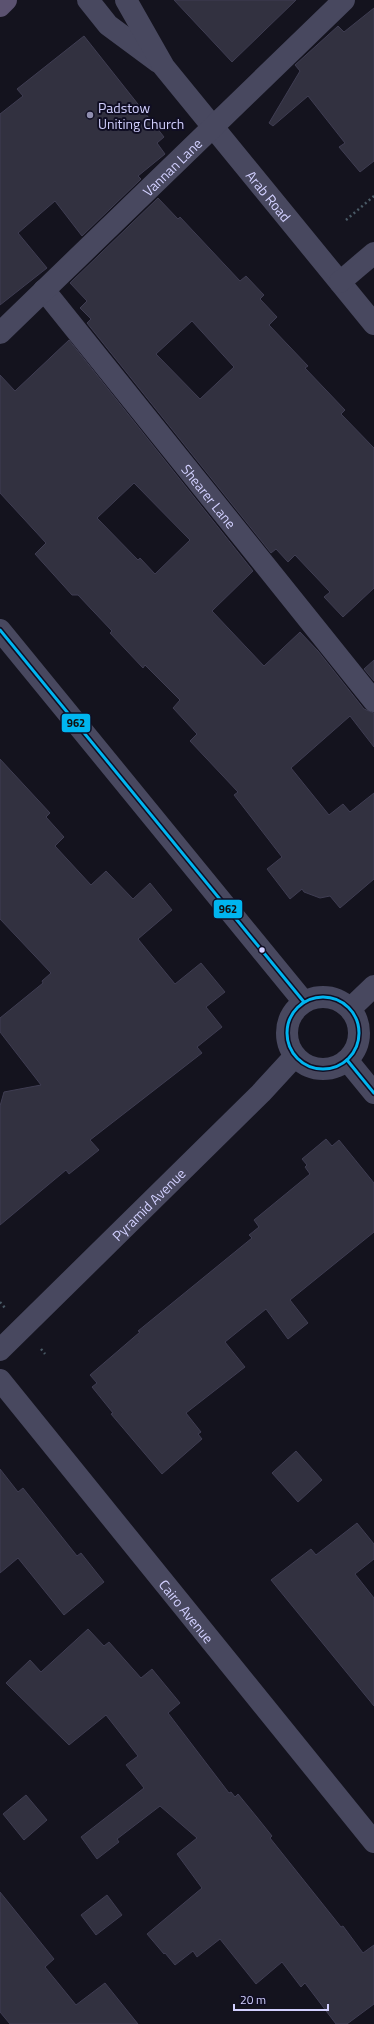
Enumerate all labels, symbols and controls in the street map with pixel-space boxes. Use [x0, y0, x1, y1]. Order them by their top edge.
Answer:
place label: Padstow Uniting Church [98, 97, 184, 134]
marker: Padstow Uniting Church [85, 110, 95, 120]
street label: Vannan Lane [137, 133, 206, 201]
street label: Arab Road [242, 165, 296, 226]
street label: Shearer Lane [177, 459, 242, 533]
line badge: 962 [61, 713, 91, 733]
text: 962 [67, 715, 85, 731]
line badge: 962 [213, 899, 243, 919]
text: 962 [219, 901, 237, 917]
unlabelled marker [257, 945, 267, 955]
street label: Pyramid Avenue [107, 1163, 190, 1245]
street label: Cairo Avenue [155, 1574, 219, 1647]
scale bar [234, 1986, 328, 2012]
text: 20 m [240, 1990, 266, 2009]

